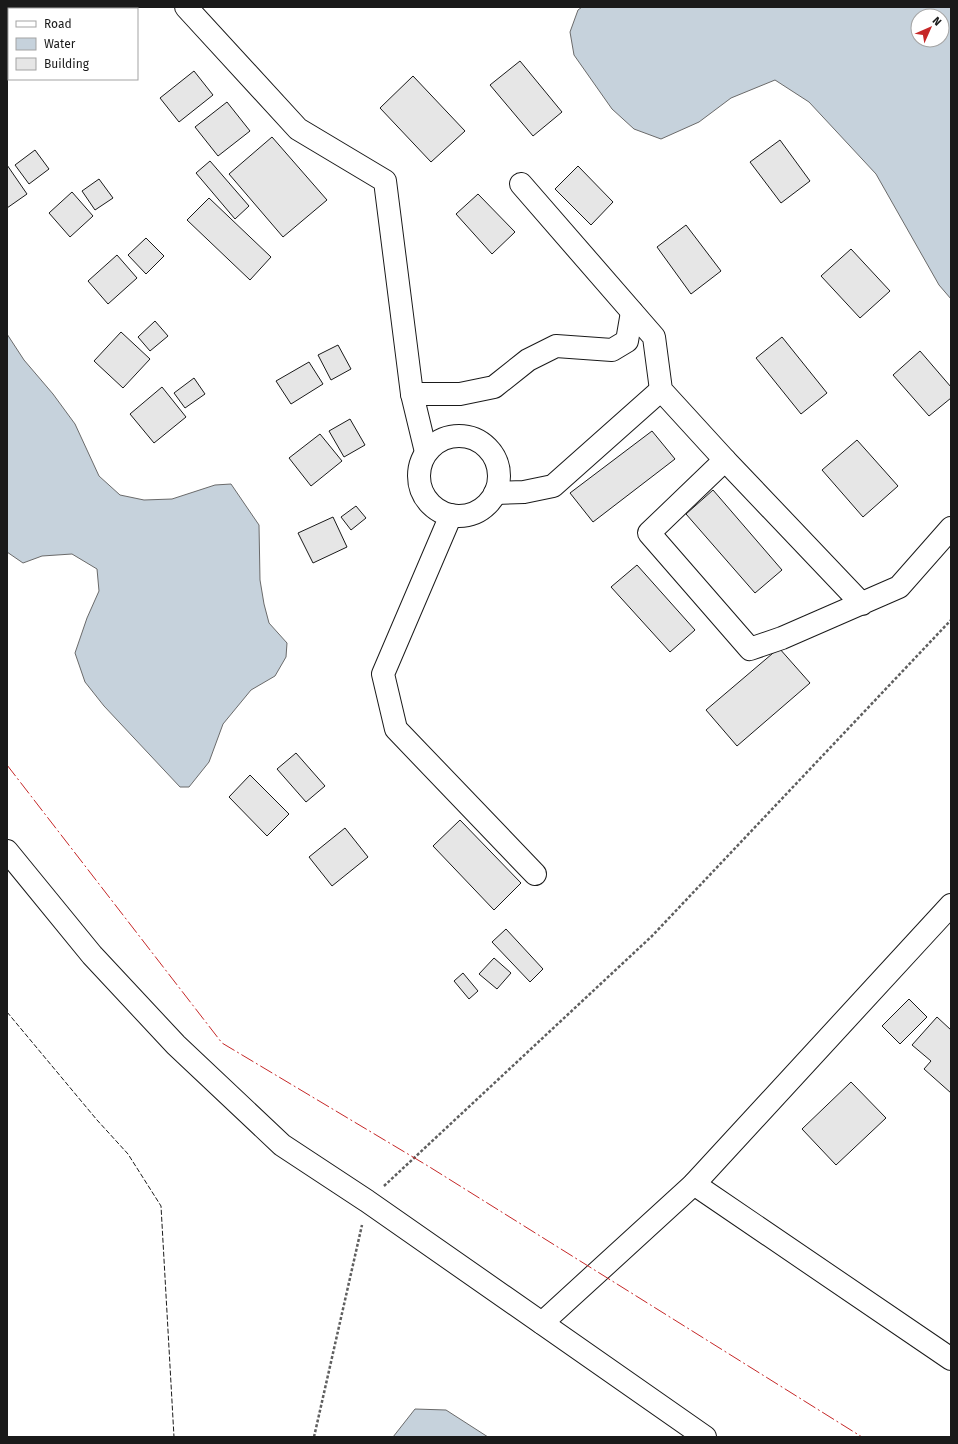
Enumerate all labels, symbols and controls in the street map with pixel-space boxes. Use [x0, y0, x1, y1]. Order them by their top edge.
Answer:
legend [8, 8, 138, 80]
north arrow [910, 8, 950, 48]
text: N [930, 14, 944, 28]
text: Road [44, 17, 72, 31]
text: Water [44, 37, 76, 51]
text: Building [44, 57, 90, 71]

